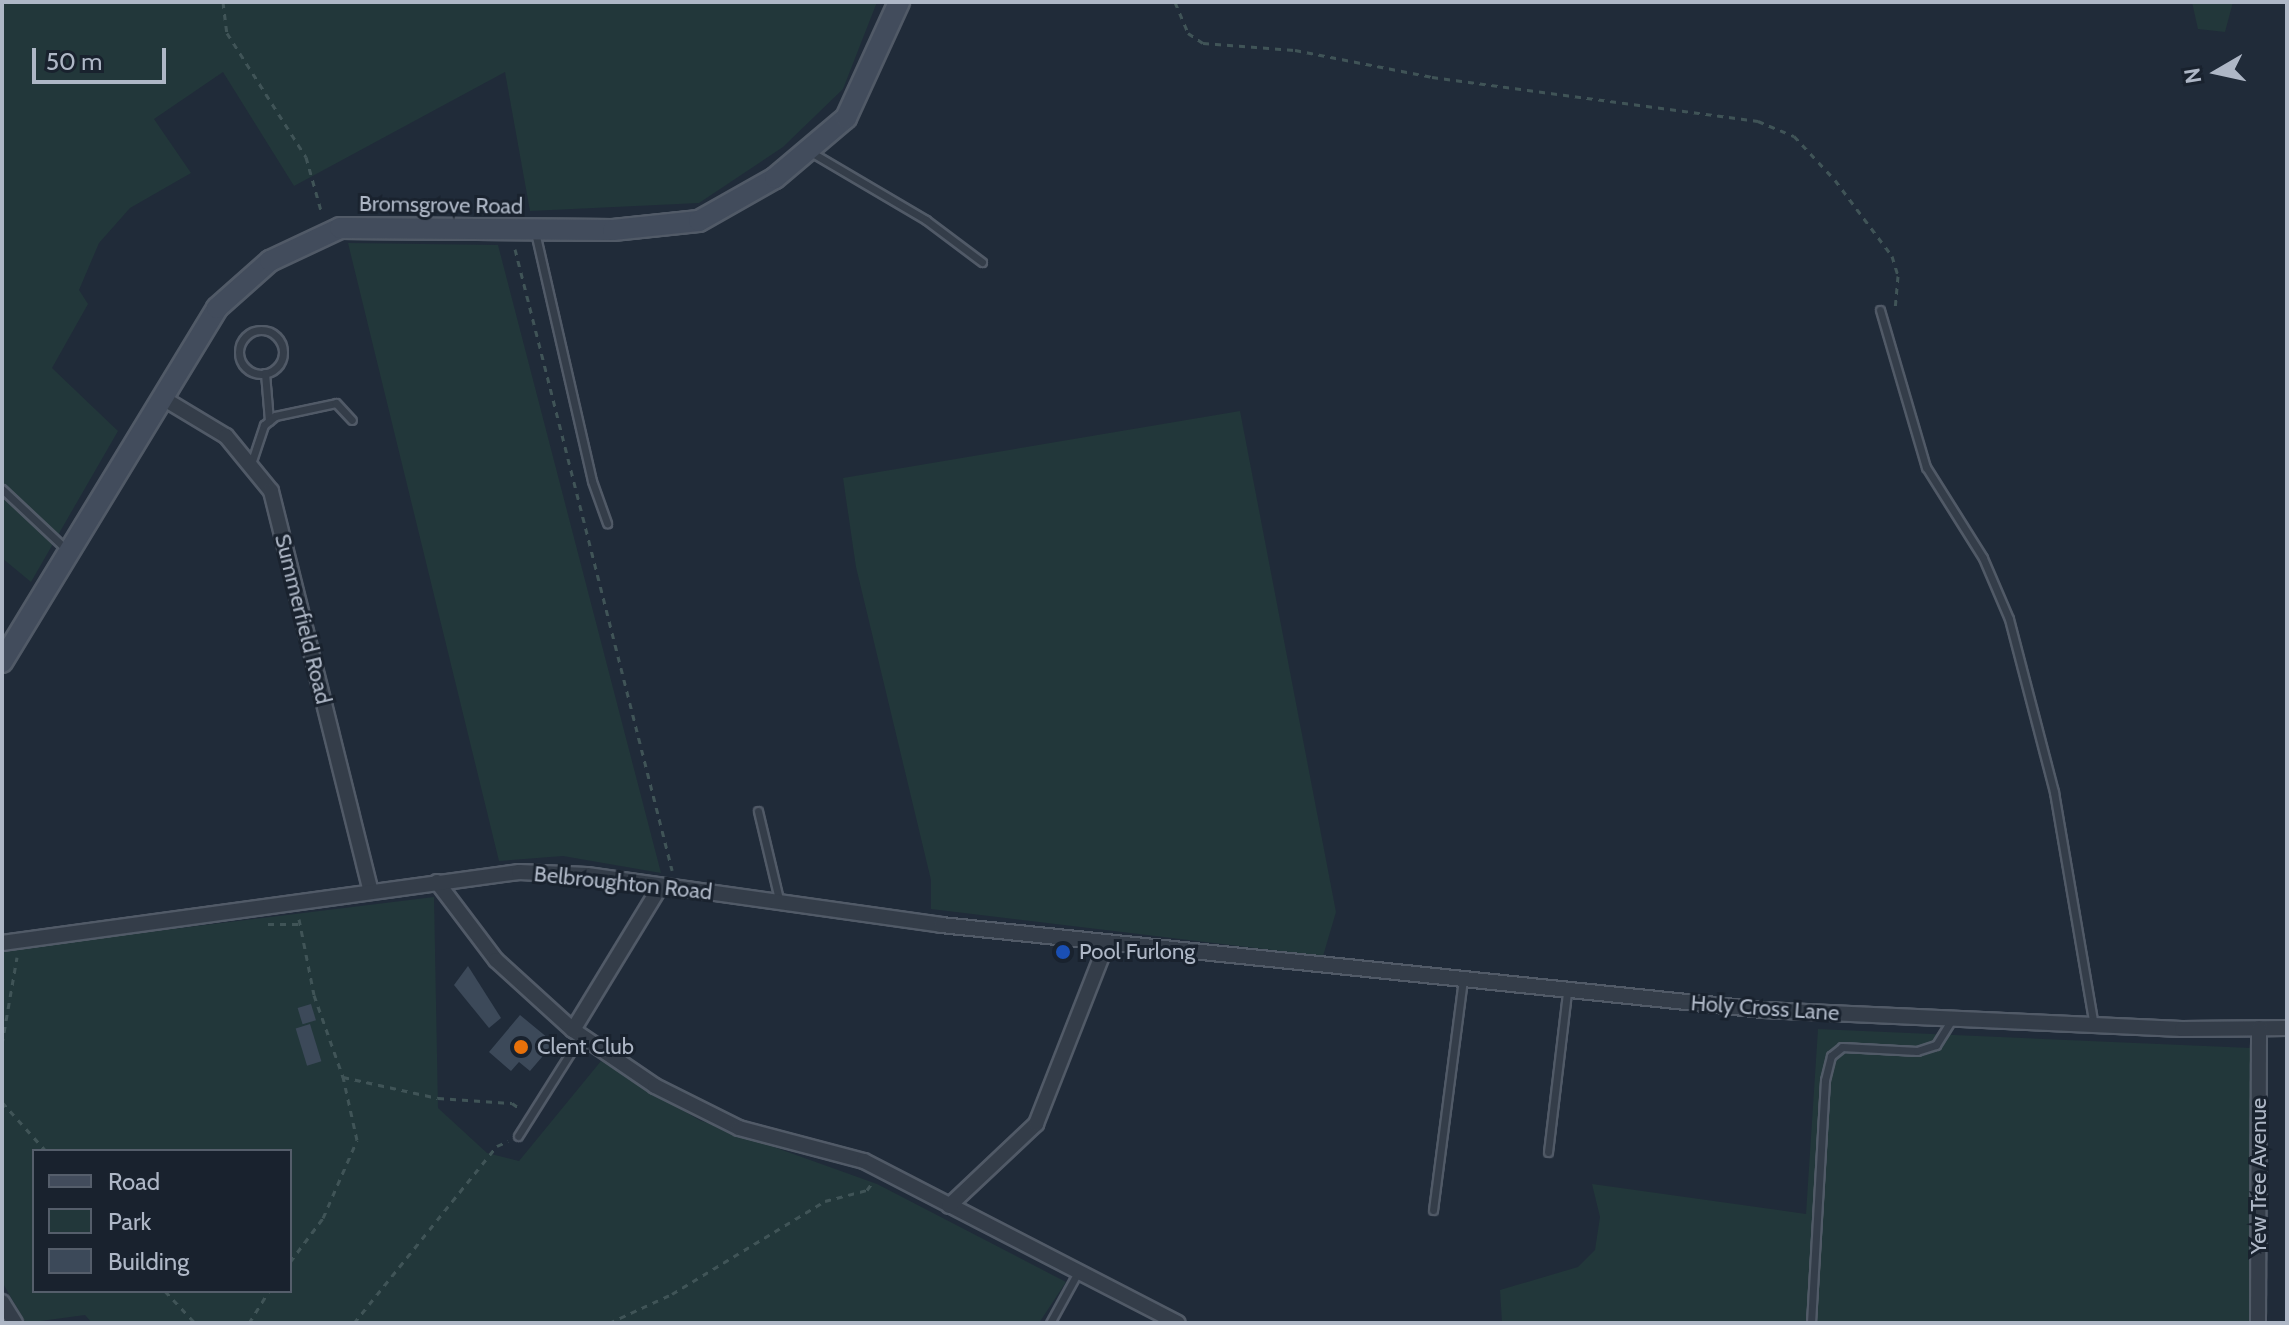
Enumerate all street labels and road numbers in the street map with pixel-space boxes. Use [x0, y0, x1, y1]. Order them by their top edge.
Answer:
street label: Bromsgrove Road [359, 190, 523, 220]
street label: Summerfield Road [269, 531, 337, 707]
street label: Belbroughton Road [533, 861, 713, 905]
street label: Holy Cross Lane [1690, 990, 1840, 1026]
street label: Yew Tree Avenue [2246, 1098, 2272, 1254]

